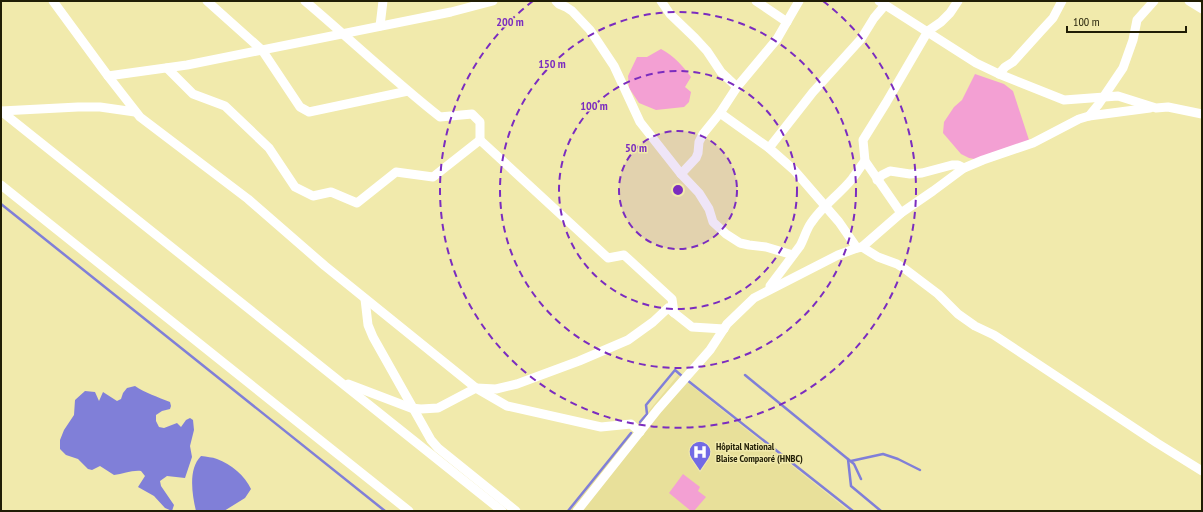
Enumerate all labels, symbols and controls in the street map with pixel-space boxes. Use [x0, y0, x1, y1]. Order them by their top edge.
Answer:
scale bar [1067, 8, 1186, 34]
text: 200 m [496, 14, 524, 29]
text: 100 m [1073, 14, 1100, 29]
text: 150 m [538, 56, 566, 71]
text: 100 m [580, 98, 608, 113]
text: 50 m [625, 140, 647, 155]
centre of rings [671, 183, 685, 197]
hospital icon: Hôpital National Blaise Compaoré (HNBC) [687, 439, 713, 472]
place label: Hôpital National Blaise Compaoré (HNBC) [716, 440, 803, 465]

